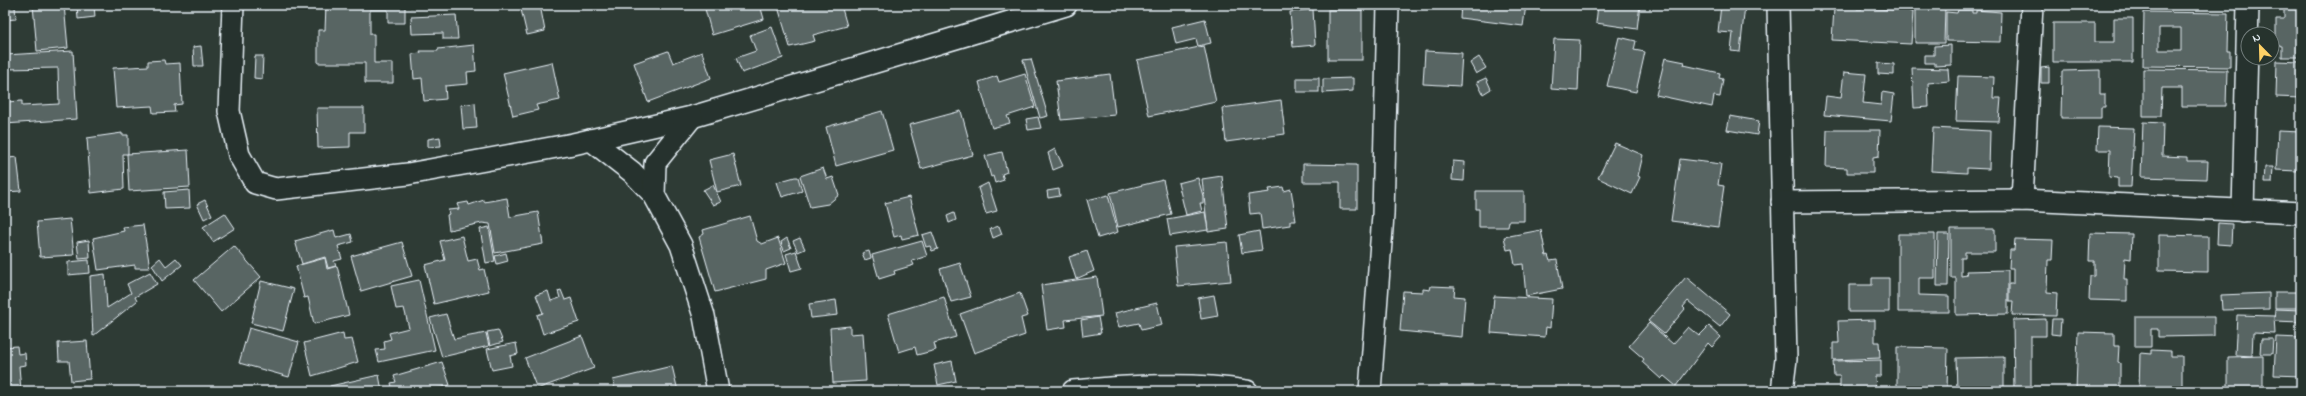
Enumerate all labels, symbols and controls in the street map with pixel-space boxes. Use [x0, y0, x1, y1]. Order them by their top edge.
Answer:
north arrow [2240, 26, 2280, 66]
text: N [2250, 29, 2263, 47]

